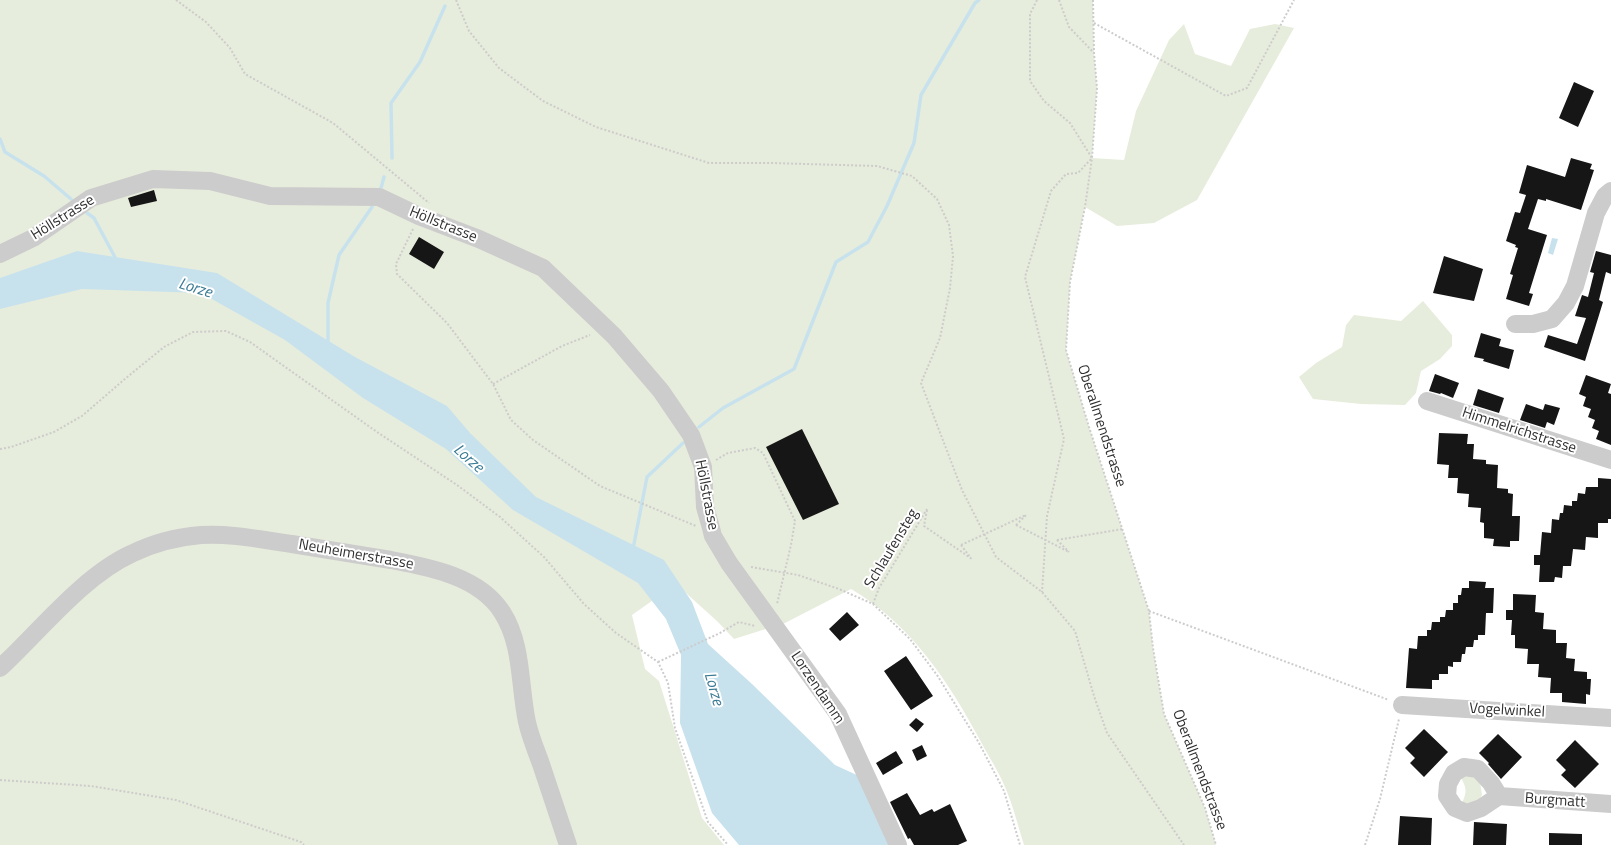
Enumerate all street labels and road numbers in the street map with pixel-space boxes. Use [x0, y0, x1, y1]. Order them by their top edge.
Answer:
street label: Höllstrasse [28, 191, 98, 245]
street label: Höllstrasse [407, 203, 479, 247]
street label: Oberallmendstrasse [1073, 363, 1129, 489]
street label: Himmelrichstrasse [1460, 404, 1578, 458]
street label: Höllstrasse [690, 458, 722, 532]
street label: Schlaufensteg [861, 506, 923, 592]
street label: Neuheimerstrasse [297, 536, 415, 574]
street label: Lorzendamm [786, 648, 848, 728]
street label: Vogelwinkel [1469, 700, 1545, 722]
street label: Oberallmendstrasse [1168, 707, 1230, 833]
street label: Burgmatt [1524, 790, 1586, 812]

